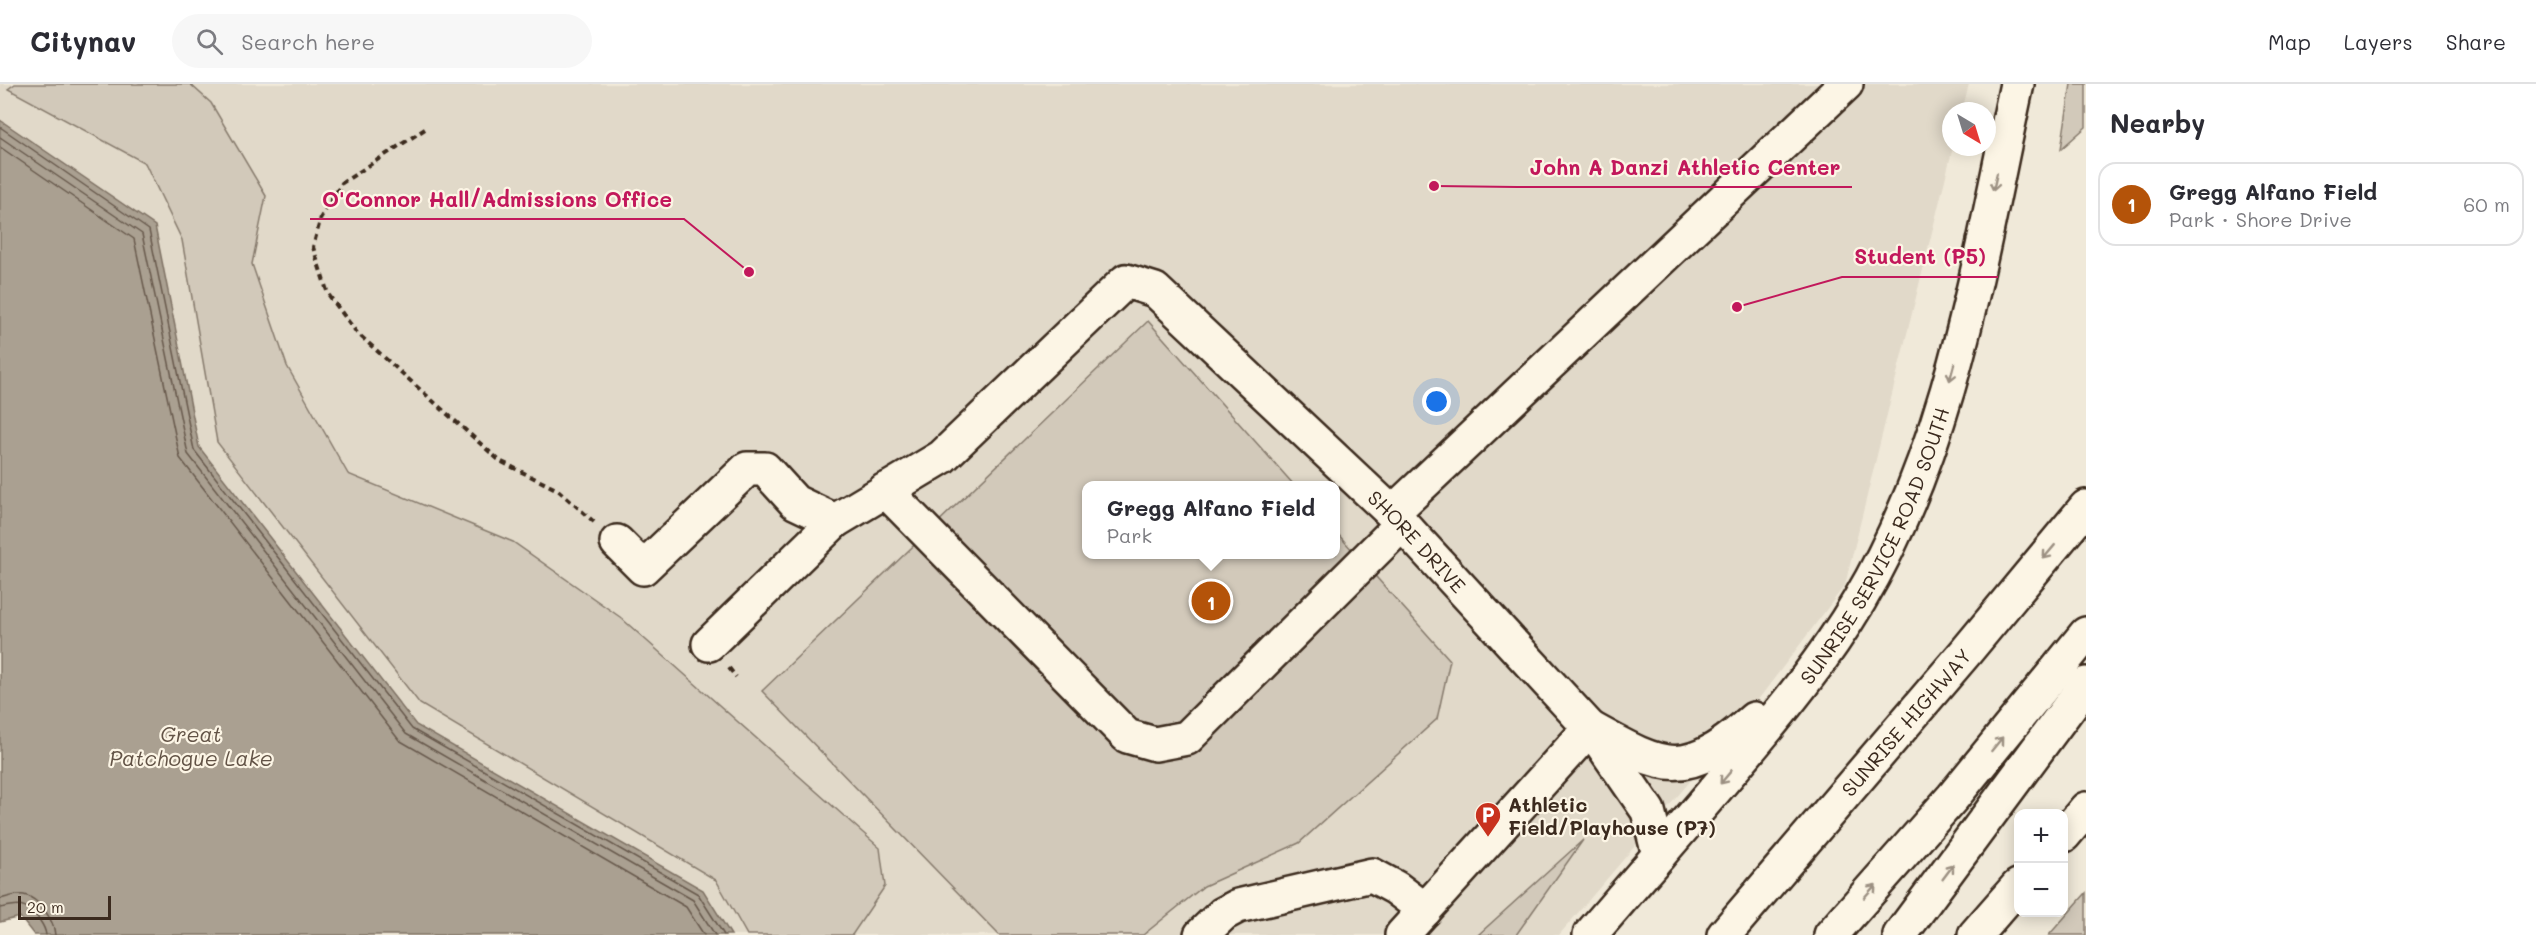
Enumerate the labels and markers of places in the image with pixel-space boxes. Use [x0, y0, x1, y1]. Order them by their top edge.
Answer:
callout: John A Danzi Athletic Center [1517, 148, 1852, 187]
callout: O'Connor Hall/Admissions Office [310, 180, 684, 219]
callout: Student (P5) [1842, 238, 1998, 277]
pin: 1 [1192, 578, 1230, 624]
place label: Athletic Field/Playhouse (P7) [1508, 791, 1716, 840]
parking icon: Athletic Field/Playhouse (P7) [1473, 800, 1503, 838]

